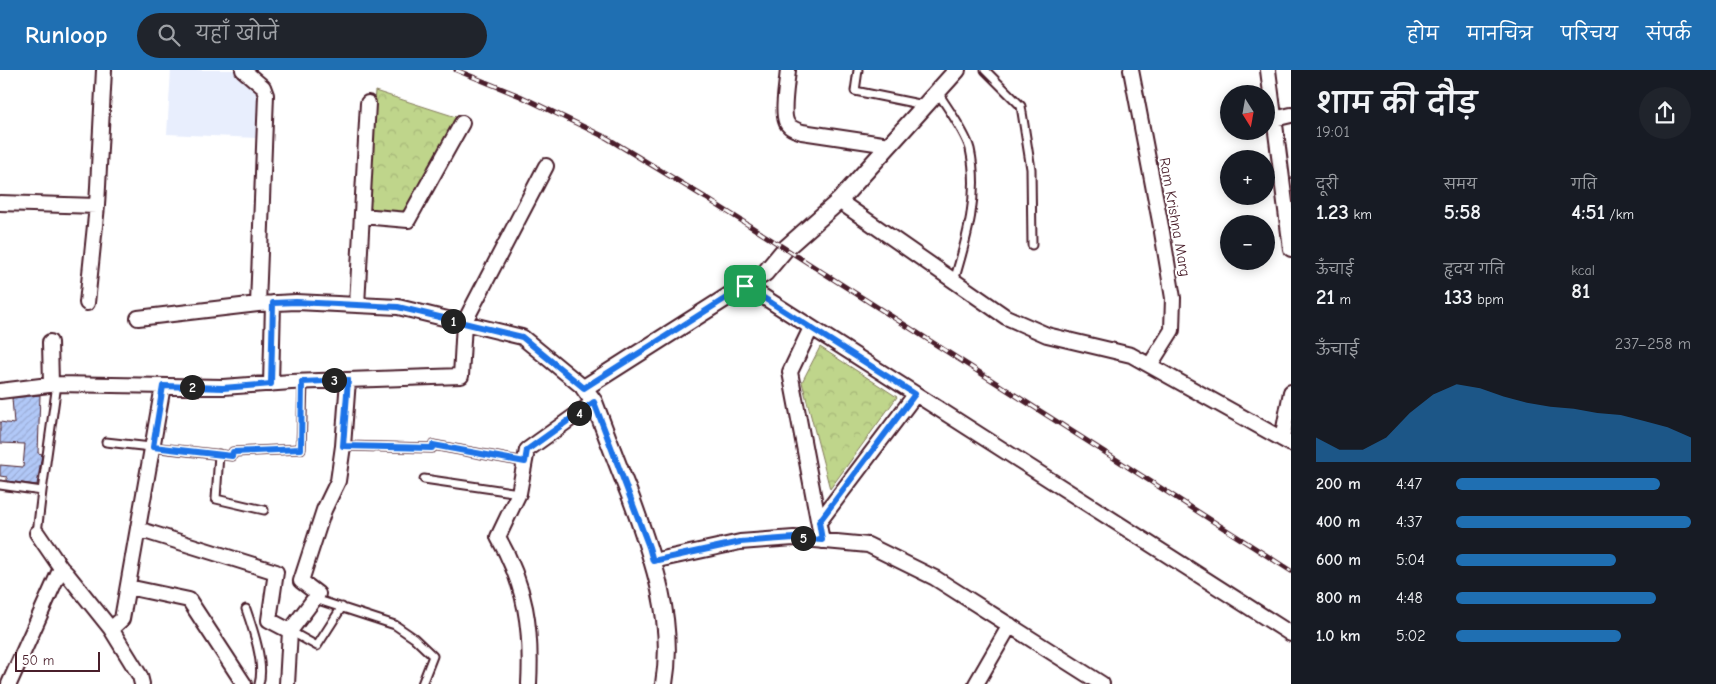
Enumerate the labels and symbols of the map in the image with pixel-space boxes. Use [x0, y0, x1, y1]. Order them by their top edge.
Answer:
north arrow [1220, 85, 1275, 140]
street label: Ram Krishna Marg [1156, 156, 1194, 278]
pin [724, 265, 766, 307]
pin: 1 [440, 308, 466, 334]
pin: 3 [322, 368, 346, 392]
pin: 2 [180, 374, 204, 400]
pin: 4 [566, 400, 592, 426]
pin: 5 [790, 526, 816, 550]
scale bar [15, 649, 100, 672]

